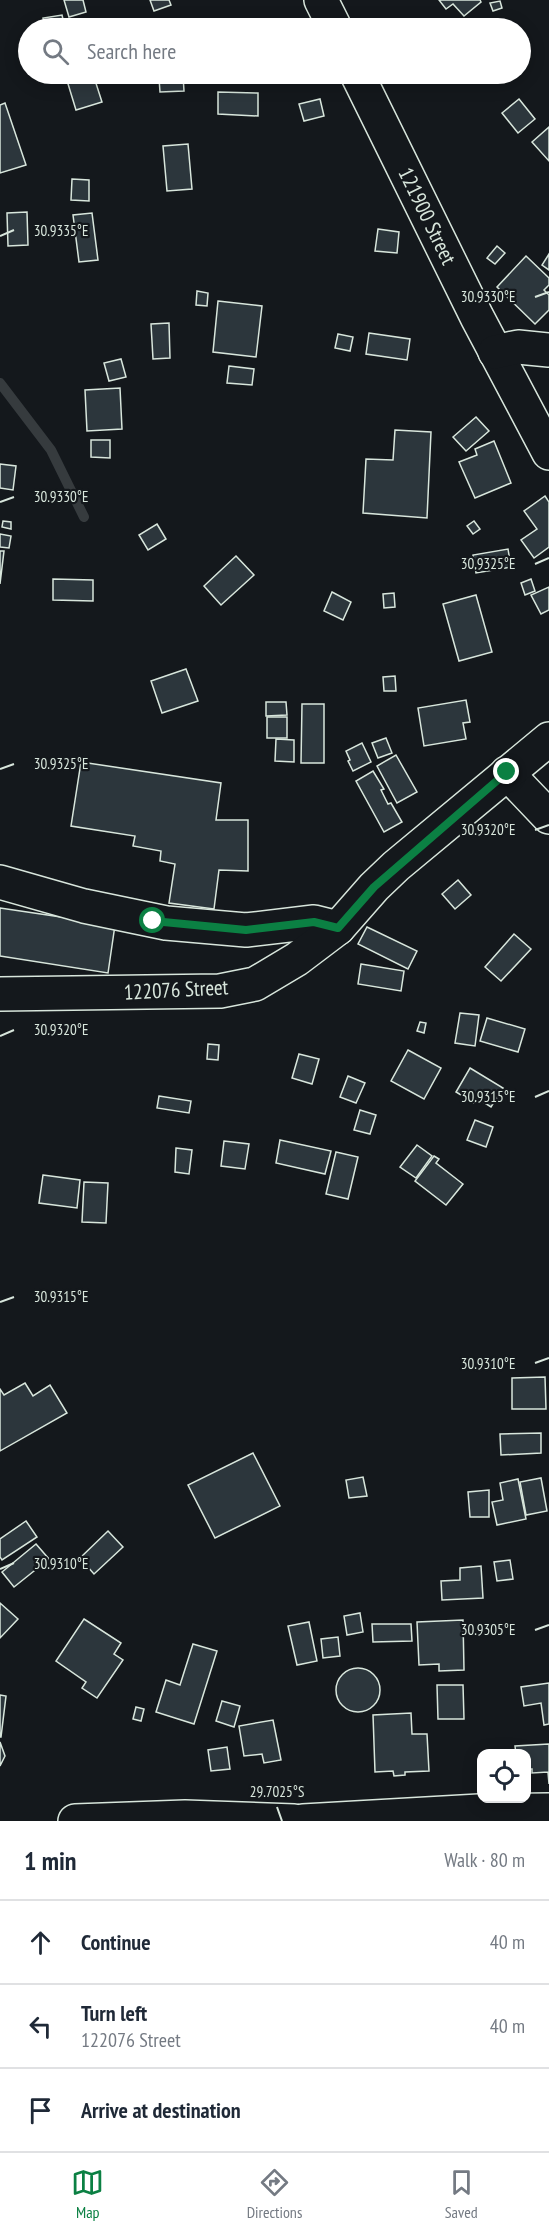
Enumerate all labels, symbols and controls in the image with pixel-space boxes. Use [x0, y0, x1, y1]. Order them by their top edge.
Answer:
search box [18, 18, 531, 84]
icon: search [39, 35, 72, 68]
text: Search here [87, 37, 176, 65]
street label: 121900 Street [392, 163, 463, 269]
text: 30.9335°E [34, 221, 88, 240]
text: 30.9330°E [461, 287, 515, 306]
text: 30.9330°E [34, 487, 88, 506]
text: 30.9325°E [461, 554, 515, 573]
text: 30.9325°E [34, 754, 88, 773]
route end [493, 758, 519, 784]
text: 30.9320°E [461, 820, 515, 839]
route start [139, 907, 165, 933]
street label: 122076 Street [123, 973, 229, 1006]
text: 30.9320°E [34, 1020, 88, 1039]
text: 30.9315°E [461, 1087, 515, 1106]
text: 30.9315°E [34, 1287, 88, 1306]
text: 30.9310°E [461, 1354, 515, 1373]
text: 30.9310°E [34, 1554, 88, 1573]
text: 30.9305°E [461, 1620, 515, 1639]
map controls [477, 1749, 531, 1803]
button: locate [477, 1749, 531, 1803]
text: 29.7025°S [250, 1782, 304, 1801]
text: 1 min [24, 1844, 77, 1877]
text: Walk · 80 m [444, 1847, 525, 1873]
icon: ahead [24, 1926, 57, 1959]
text: Continue [81, 1928, 151, 1956]
text: 40 m [490, 1929, 525, 1955]
text: Turn left [81, 1999, 147, 2027]
icon: left [24, 2010, 57, 2043]
text: 40 m [490, 2013, 525, 2039]
text: 122076 Street [81, 2027, 181, 2053]
icon: arrive [24, 2094, 57, 2127]
text: Arrive at destination [81, 2096, 241, 2124]
tab: Map [71, 2166, 104, 2222]
tab: Directions [247, 2166, 302, 2222]
tab: Saved [445, 2166, 478, 2222]

